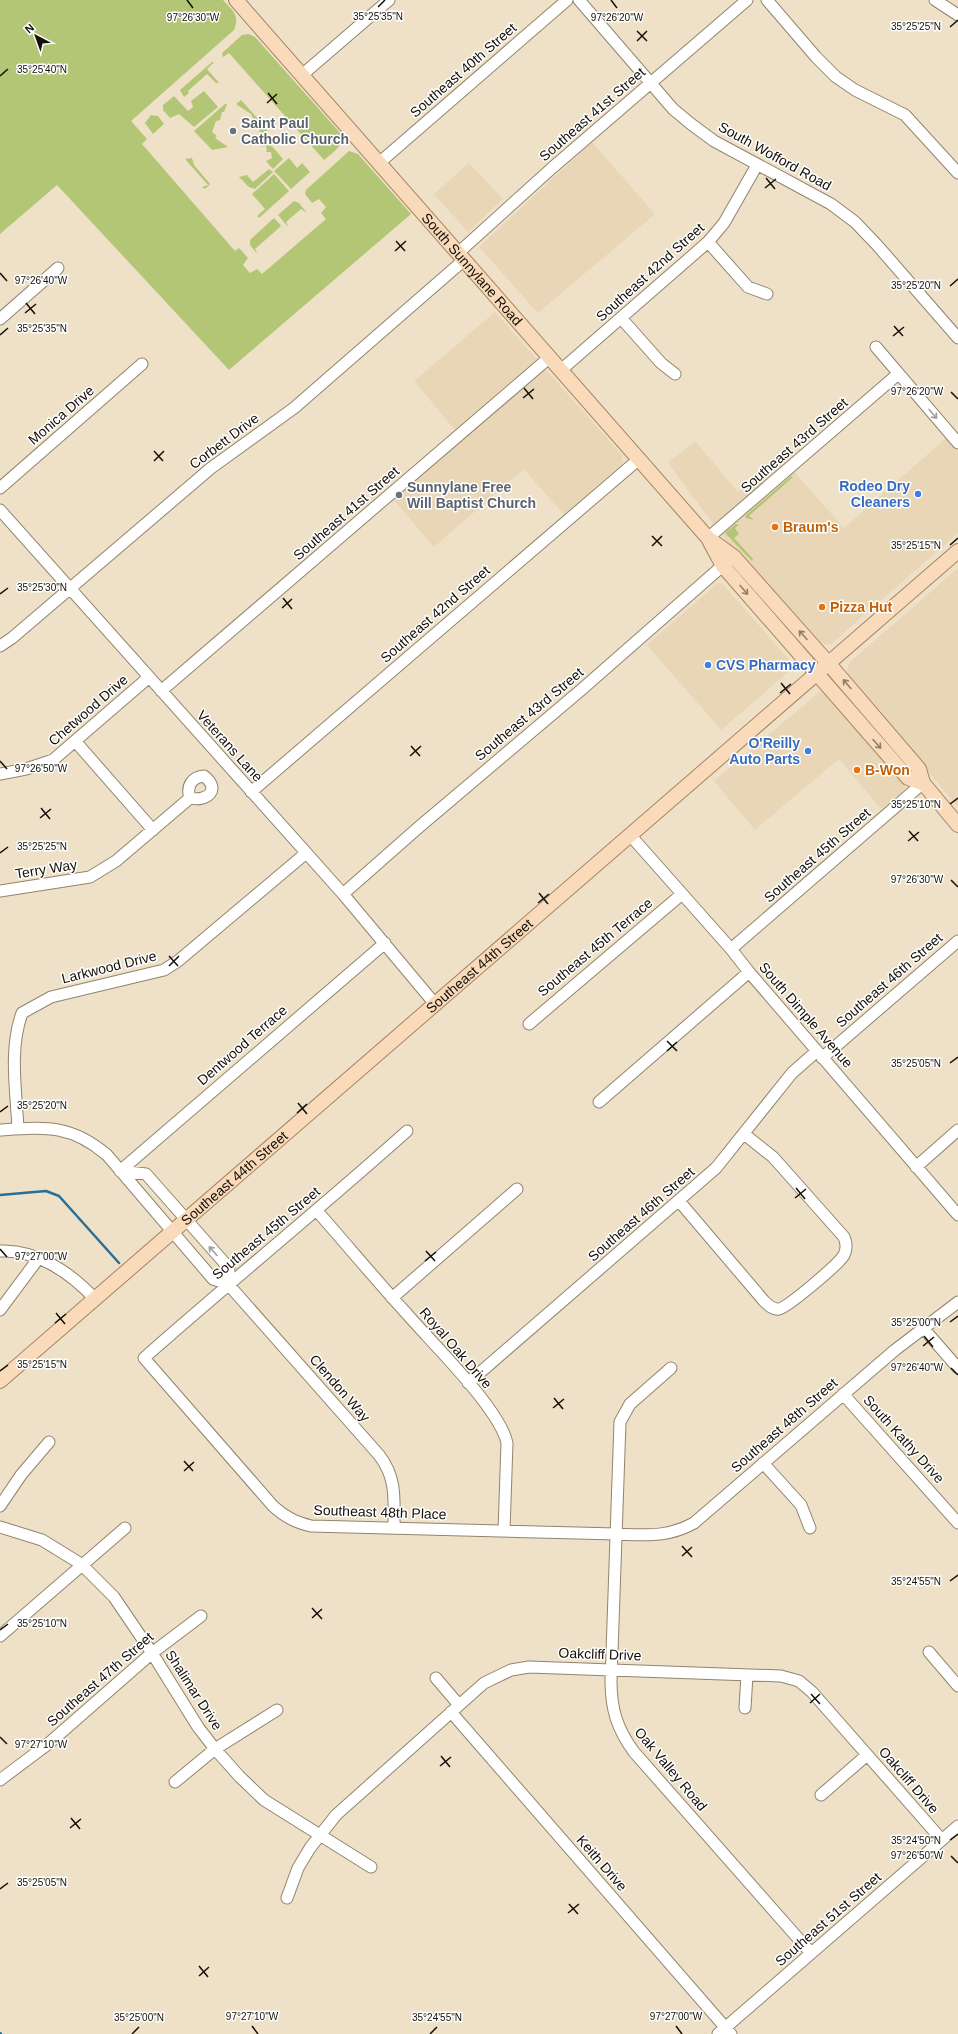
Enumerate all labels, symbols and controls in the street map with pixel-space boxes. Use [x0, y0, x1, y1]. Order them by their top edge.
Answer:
text: 35°25'35"N [353, 11, 403, 22]
text: 97°26'30"W [167, 12, 220, 23]
text: 97°26'20"W [591, 12, 644, 23]
north arrow [16, 16, 56, 56]
street label: Southeast 40th Street [407, 19, 519, 120]
text: N [23, 21, 36, 36]
text: 35°25'25"N [891, 21, 941, 32]
text: 35°25'40"N [17, 64, 67, 75]
street label: Southeast 41st Street [536, 64, 648, 164]
place label: Saint Paul Catholic Church [241, 115, 349, 147]
street label: South Wofford Road [716, 118, 834, 194]
marker: Saint Paul Catholic Church [228, 126, 238, 136]
street label: South Sunnylane Road [419, 210, 526, 329]
street label: Southeast 42nd Street [593, 219, 707, 325]
text: 97°26'40"W [15, 275, 68, 286]
text: 35°25'20"N [891, 280, 941, 291]
text: 35°25'35"N [17, 323, 67, 334]
street label: Monica Drive [25, 382, 97, 448]
text: 97°26'20"W [891, 386, 944, 397]
street label: Southeast 43rd Street [737, 394, 851, 496]
one-way arrow [928, 409, 937, 419]
street label: Corbett Drive [186, 410, 262, 472]
street label: Southeast 41st Street [290, 463, 402, 563]
place label: Rodeo Dry Cleaners [839, 478, 910, 510]
place label: Sunnylane Free Will Baptist Church [407, 479, 536, 511]
marker: Rodeo Dry Cleaners [913, 489, 923, 499]
marker: Sunnylane Free Will Baptist Church [394, 490, 404, 500]
place label: Braum's [783, 519, 839, 535]
marker: Braum's [770, 522, 780, 532]
text: 35°25'15"N [891, 540, 941, 551]
street label: Southeast 42nd Street [377, 562, 493, 666]
text: 35°25'30"N [17, 582, 67, 593]
one-way arrow [739, 585, 748, 596]
place label: Pizza Hut [830, 599, 893, 615]
marker: Pizza Hut [817, 602, 827, 612]
one-way arrow [799, 629, 808, 640]
place label: CVS Pharmacy [716, 657, 816, 673]
marker: CVS Pharmacy [703, 660, 713, 670]
street label: Southeast 43rd Street [472, 664, 586, 764]
street label: Chetwood Drive [45, 671, 131, 749]
one-way arrow [843, 679, 852, 689]
street label: Veterans Lane [194, 707, 266, 785]
place label: O'Reilly Auto Parts [729, 735, 800, 767]
one-way arrow [873, 739, 882, 749]
marker: O'Reilly Auto Parts [803, 746, 813, 756]
place label: B-Won [865, 762, 910, 778]
text: 97°26'50"W [15, 763, 68, 774]
marker: B-Won [852, 765, 862, 775]
text: 35°25'10"N [891, 799, 941, 810]
street label: Southeast 45th Street [761, 804, 873, 905]
text: 35°25'25"N [17, 841, 67, 852]
street label: Terry Way [14, 856, 78, 882]
text: 97°26'30"W [891, 874, 944, 885]
street label: Southeast 45th Terrace [535, 894, 656, 1000]
street label: Southeast 44th Street [423, 915, 536, 1016]
street label: Southeast 46th Street [833, 929, 945, 1030]
street label: Larkwood Drive [60, 947, 158, 987]
street label: South Dimple Avenue [756, 959, 856, 1071]
street label: Dentwood Terrace [194, 1002, 290, 1088]
text: 35°25'05"N [891, 1058, 941, 1069]
text: 35°25'20"N [17, 1100, 67, 1111]
street label: Southeast 44th Street [178, 1128, 291, 1228]
street label: Southeast 46th Street [585, 1163, 697, 1264]
street label: Southeast 45th Street [209, 1183, 323, 1283]
one-way arrow [208, 1246, 218, 1256]
text: 97°27'00"W [15, 1251, 68, 1262]
street label: Royal Oak Drive [417, 1304, 496, 1392]
text: 35°25'00"N [891, 1317, 941, 1328]
street label: Clendon Way [307, 1351, 373, 1425]
text: 35°25'15"N [17, 1359, 67, 1370]
text: 97°26'40"W [891, 1362, 944, 1373]
street label: Southeast 48th Street [728, 1374, 840, 1475]
street label: South Kathy Drive [860, 1392, 948, 1486]
street label: Southeast 48th Place [313, 1502, 447, 1522]
text: 35°24'55"N [891, 1576, 941, 1587]
text: 35°25'10"N [17, 1618, 67, 1629]
street label: Southeast 47th Street [44, 1628, 156, 1729]
street label: Oakcliff Drive [558, 1645, 642, 1663]
street label: Shalimar Drive [162, 1647, 226, 1733]
street label: Oak Valley Road [631, 1724, 711, 1814]
text: 97°27'10"W [15, 1739, 68, 1750]
street label: Oakcliff Drive [876, 1743, 942, 1817]
street label: Keith Drive [574, 1832, 631, 1894]
text: 35°24'50"N [891, 1835, 941, 1846]
text: 97°26'50"W [891, 1850, 944, 1861]
street label: Southeast 51st Street [772, 1869, 884, 1969]
text: 35°25'05"N [17, 1877, 67, 1888]
text: 97°27'10"W [226, 2011, 279, 2022]
text: 97°27'00"W [650, 2011, 703, 2022]
text: 35°25'00"N [114, 2012, 164, 2023]
text: 35°24'55"N [412, 2012, 462, 2023]

